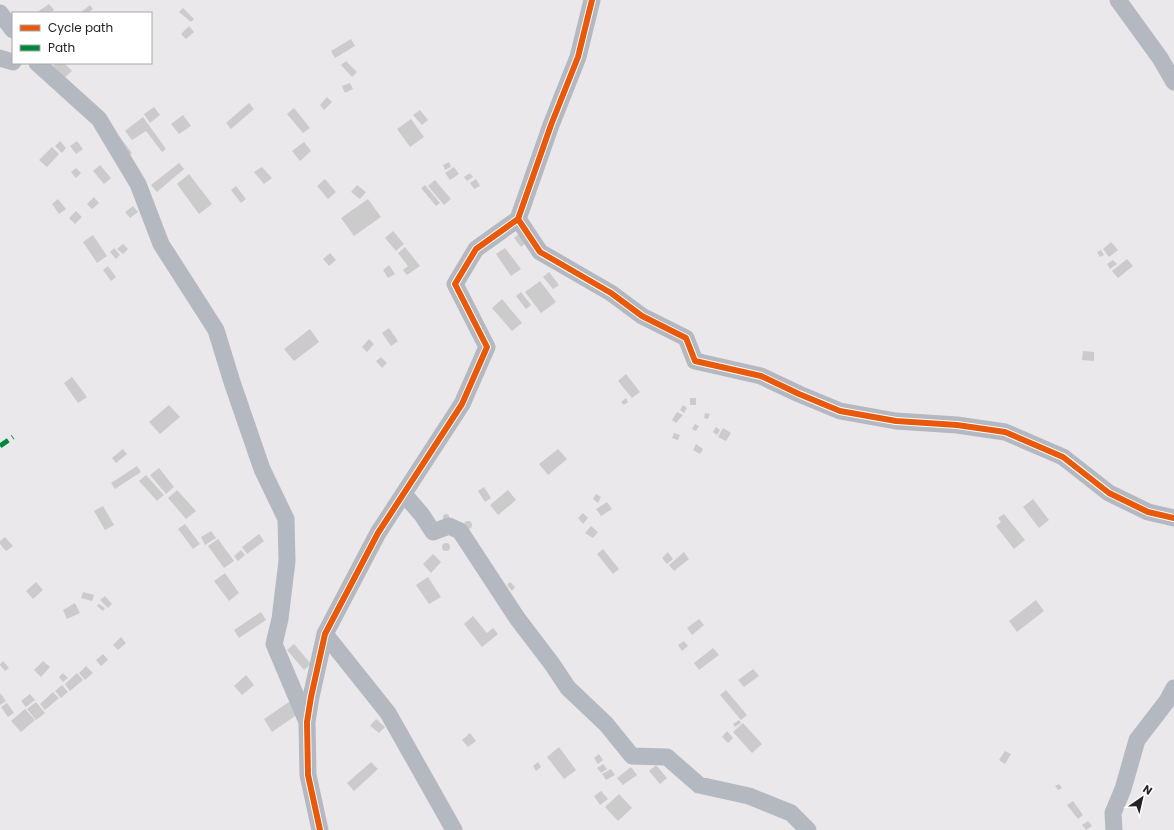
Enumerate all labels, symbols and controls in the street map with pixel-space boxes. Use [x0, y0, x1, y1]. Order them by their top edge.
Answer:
legend [12, 12, 152, 64]
text: Cycle path [48, 19, 113, 36]
text: Path [48, 39, 75, 56]
north arrow [1122, 778, 1162, 818]
text: N [1140, 781, 1155, 799]

